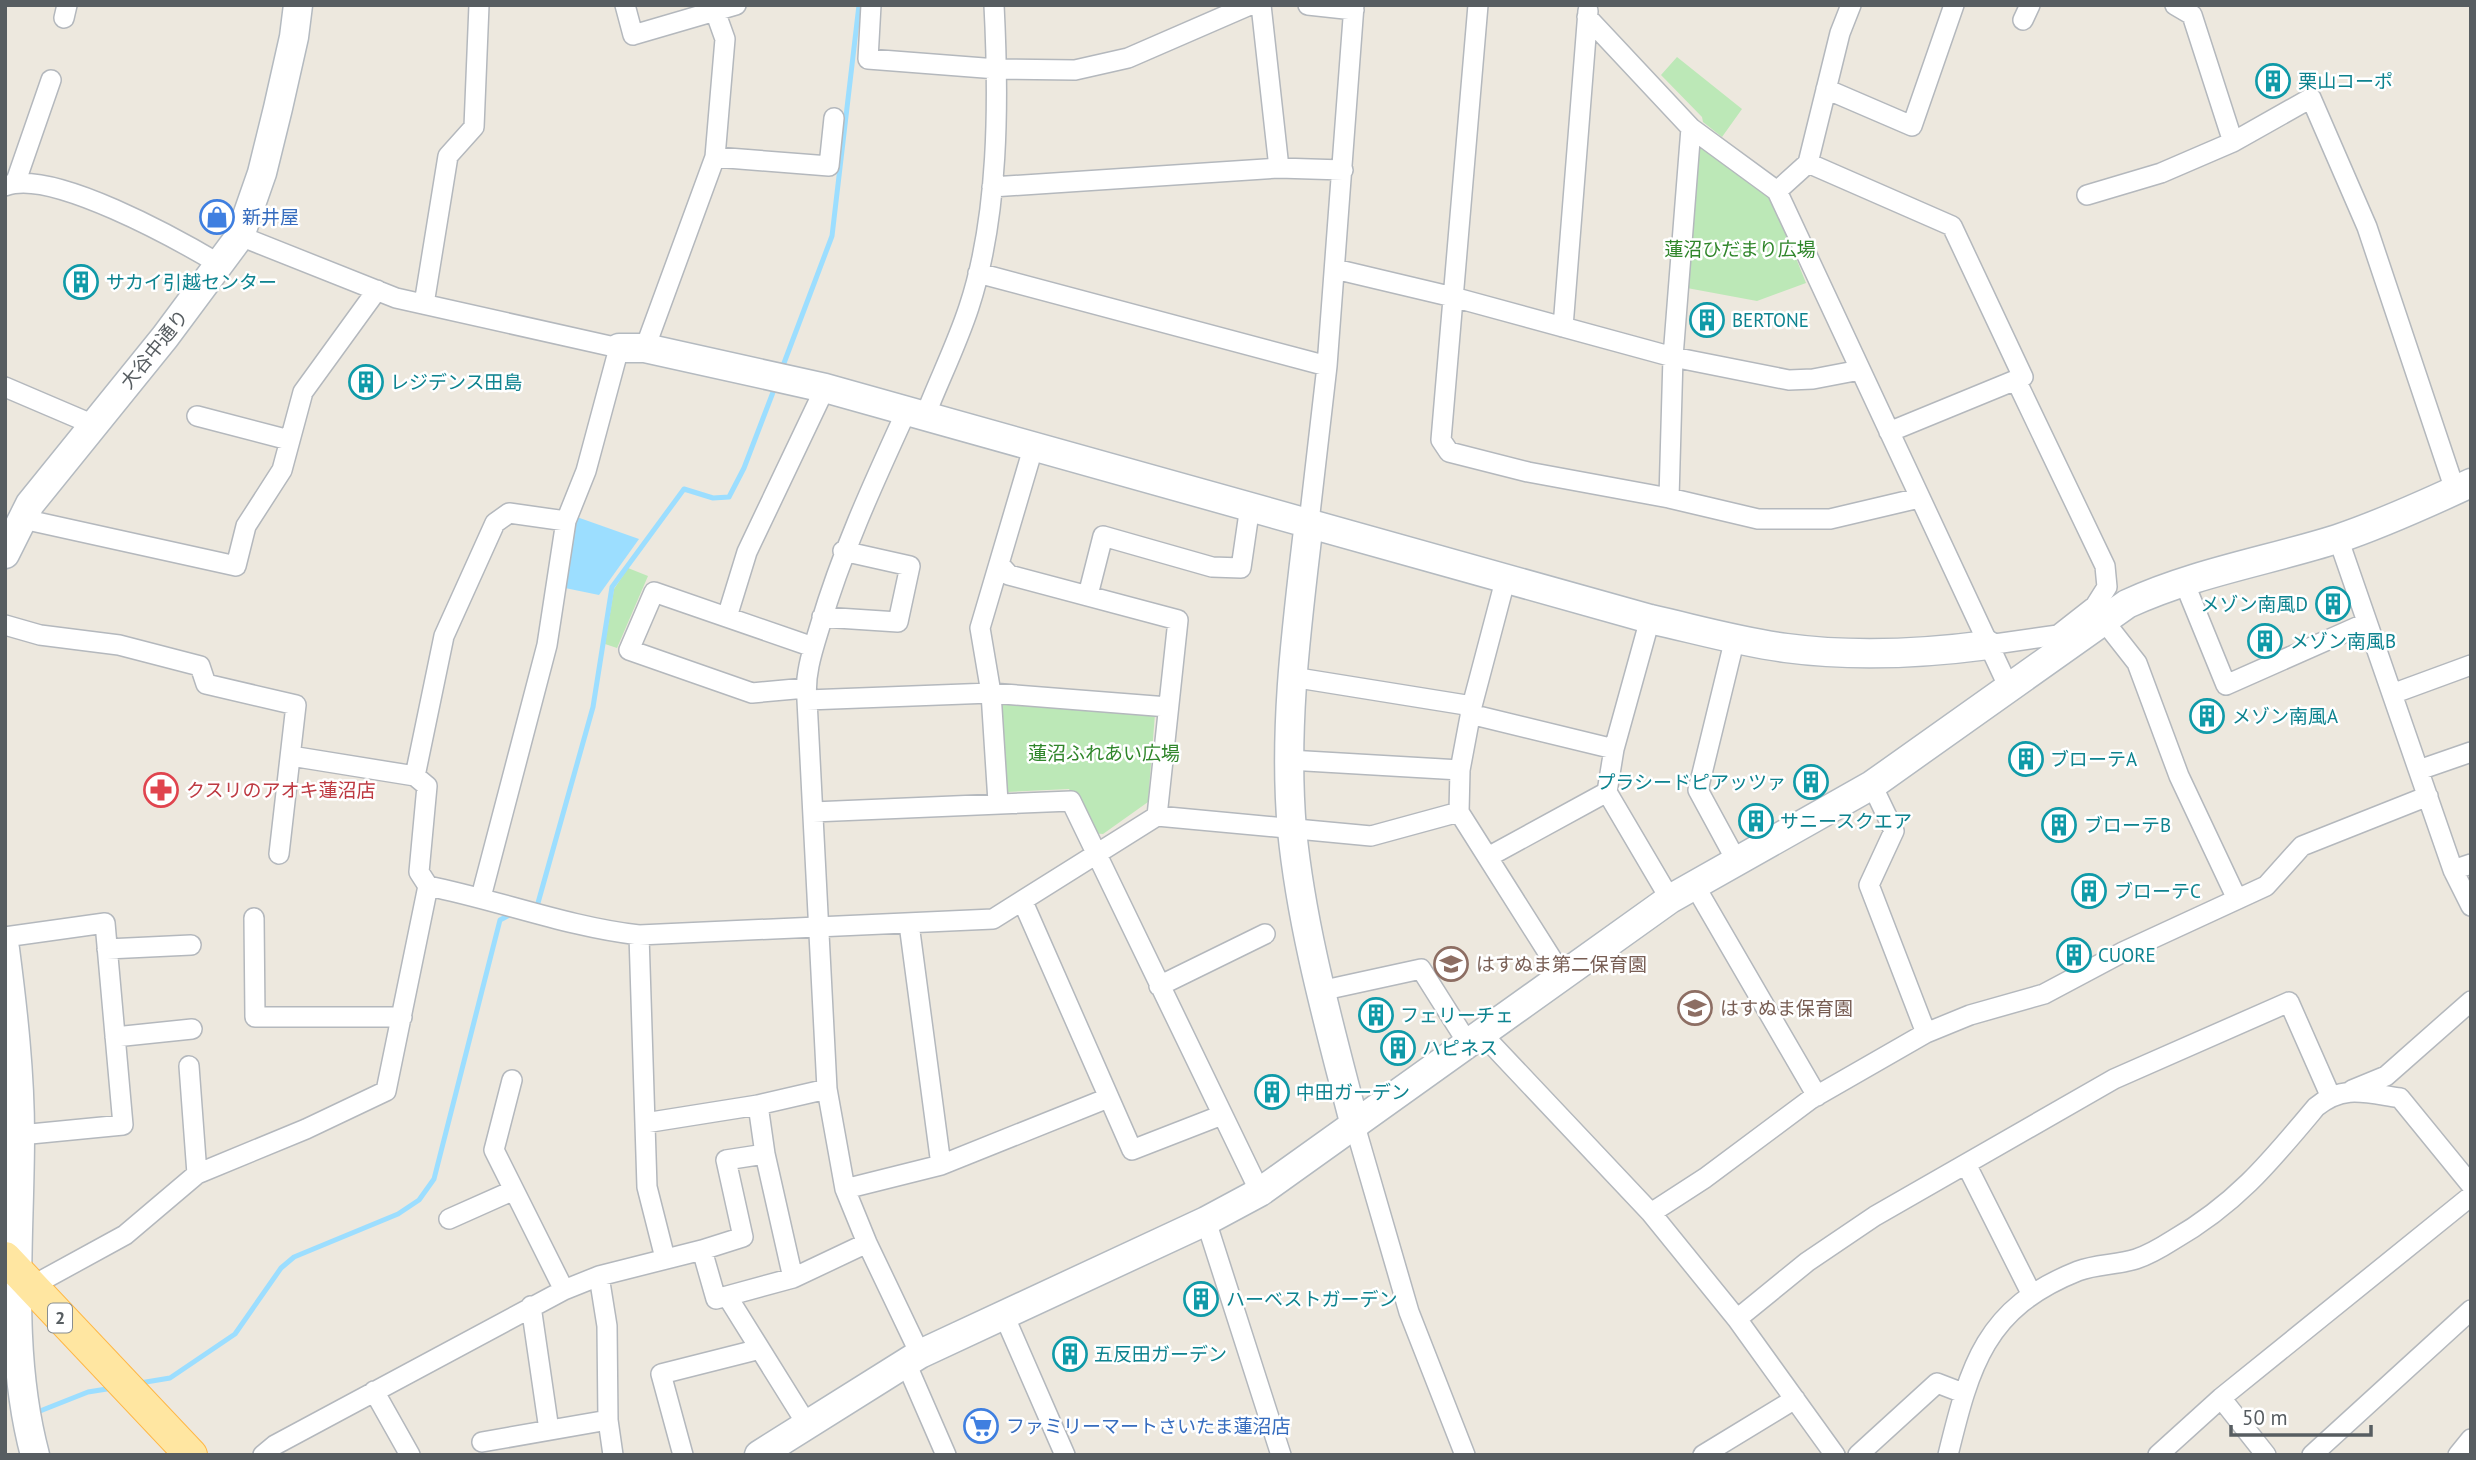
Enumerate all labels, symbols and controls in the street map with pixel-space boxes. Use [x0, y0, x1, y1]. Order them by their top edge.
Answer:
building icon: 栗山コーポ [2254, 62, 2292, 100]
place label: 栗山コーポ [2298, 69, 2393, 93]
shop icon: 新井屋 [198, 198, 236, 236]
place label: 新井屋 [242, 205, 299, 229]
park label: 蓮沼ひだまり広場 [1664, 237, 1816, 261]
building icon: サカイ引越センター [62, 263, 100, 301]
place label: サカイ引越センター [106, 270, 277, 294]
building icon: BERTONE [1688, 301, 1726, 339]
street label: 大谷中通り [115, 305, 193, 393]
place label: BERTONE [1732, 308, 1809, 332]
building icon: レジデンス田島 [347, 363, 385, 401]
place label: レジデンス田島 [390, 370, 523, 394]
building icon: メゾン南風D [2314, 585, 2352, 623]
place label: メゾン南風D [2201, 592, 2308, 616]
building icon: メゾン南風B [2246, 622, 2284, 660]
place label: メゾン南風B [2290, 629, 2396, 653]
building icon: メゾン南風A [2188, 697, 2226, 735]
place label: メゾン南風A [2232, 704, 2338, 728]
building icon: ブローテA [2007, 740, 2045, 778]
park label: 蓮沼ふれあい広場 [1028, 741, 1180, 765]
place label: ブローテA [2050, 747, 2137, 771]
building icon: プラシードピアッツァ [1792, 763, 1830, 801]
place label: プラシードピアッツァ [1596, 770, 1786, 794]
pharmacy icon: クスリのアオキ蓮沼店 [142, 771, 180, 809]
place label: クスリのアオキ蓮沼店 [186, 778, 375, 802]
building icon: サニースクエア [1737, 802, 1775, 840]
building icon: ブローテB [2040, 806, 2078, 844]
place label: サニースクエア [1780, 809, 1912, 833]
place label: ブローテB [2084, 813, 2171, 837]
building icon: ブローテC [2070, 872, 2108, 910]
place label: ブローテC [2114, 879, 2201, 903]
building icon: CUORE [2055, 936, 2093, 974]
place label: CUORE [2098, 943, 2156, 967]
school or university icon: はすぬま第二保育園 [1432, 945, 1470, 983]
place label: はすぬま第二保育園 [1476, 952, 1647, 976]
school or university icon: はすぬま保育園 [1676, 989, 1714, 1027]
building icon: フェリーチェ [1357, 996, 1395, 1034]
place label: はすぬま保育園 [1720, 996, 1853, 1020]
place label: フェリーチェ [1400, 1003, 1514, 1027]
building icon: ハピネス [1379, 1029, 1417, 1067]
place label: ハピネス [1422, 1036, 1498, 1060]
building icon: 中田ガーデン [1253, 1073, 1291, 1111]
place label: 中田ガーデン [1296, 1080, 1410, 1104]
building icon: ハーベストガーデン [1182, 1280, 1220, 1318]
place label: ハーベストガーデン [1226, 1287, 1397, 1311]
road number: 2 [48, 1303, 72, 1332]
building icon: 五反田ガーデン [1051, 1335, 1089, 1373]
place label: 五反田ガーデン [1094, 1342, 1227, 1366]
scale bar [2231, 1394, 2371, 1438]
text: 50 m [2242, 1404, 2288, 1431]
supermarket icon: ファミリーマートさいたま蓮沼店 [962, 1407, 1000, 1445]
place label: ファミリーマートさいたま蓮沼店 [1006, 1414, 1290, 1438]

